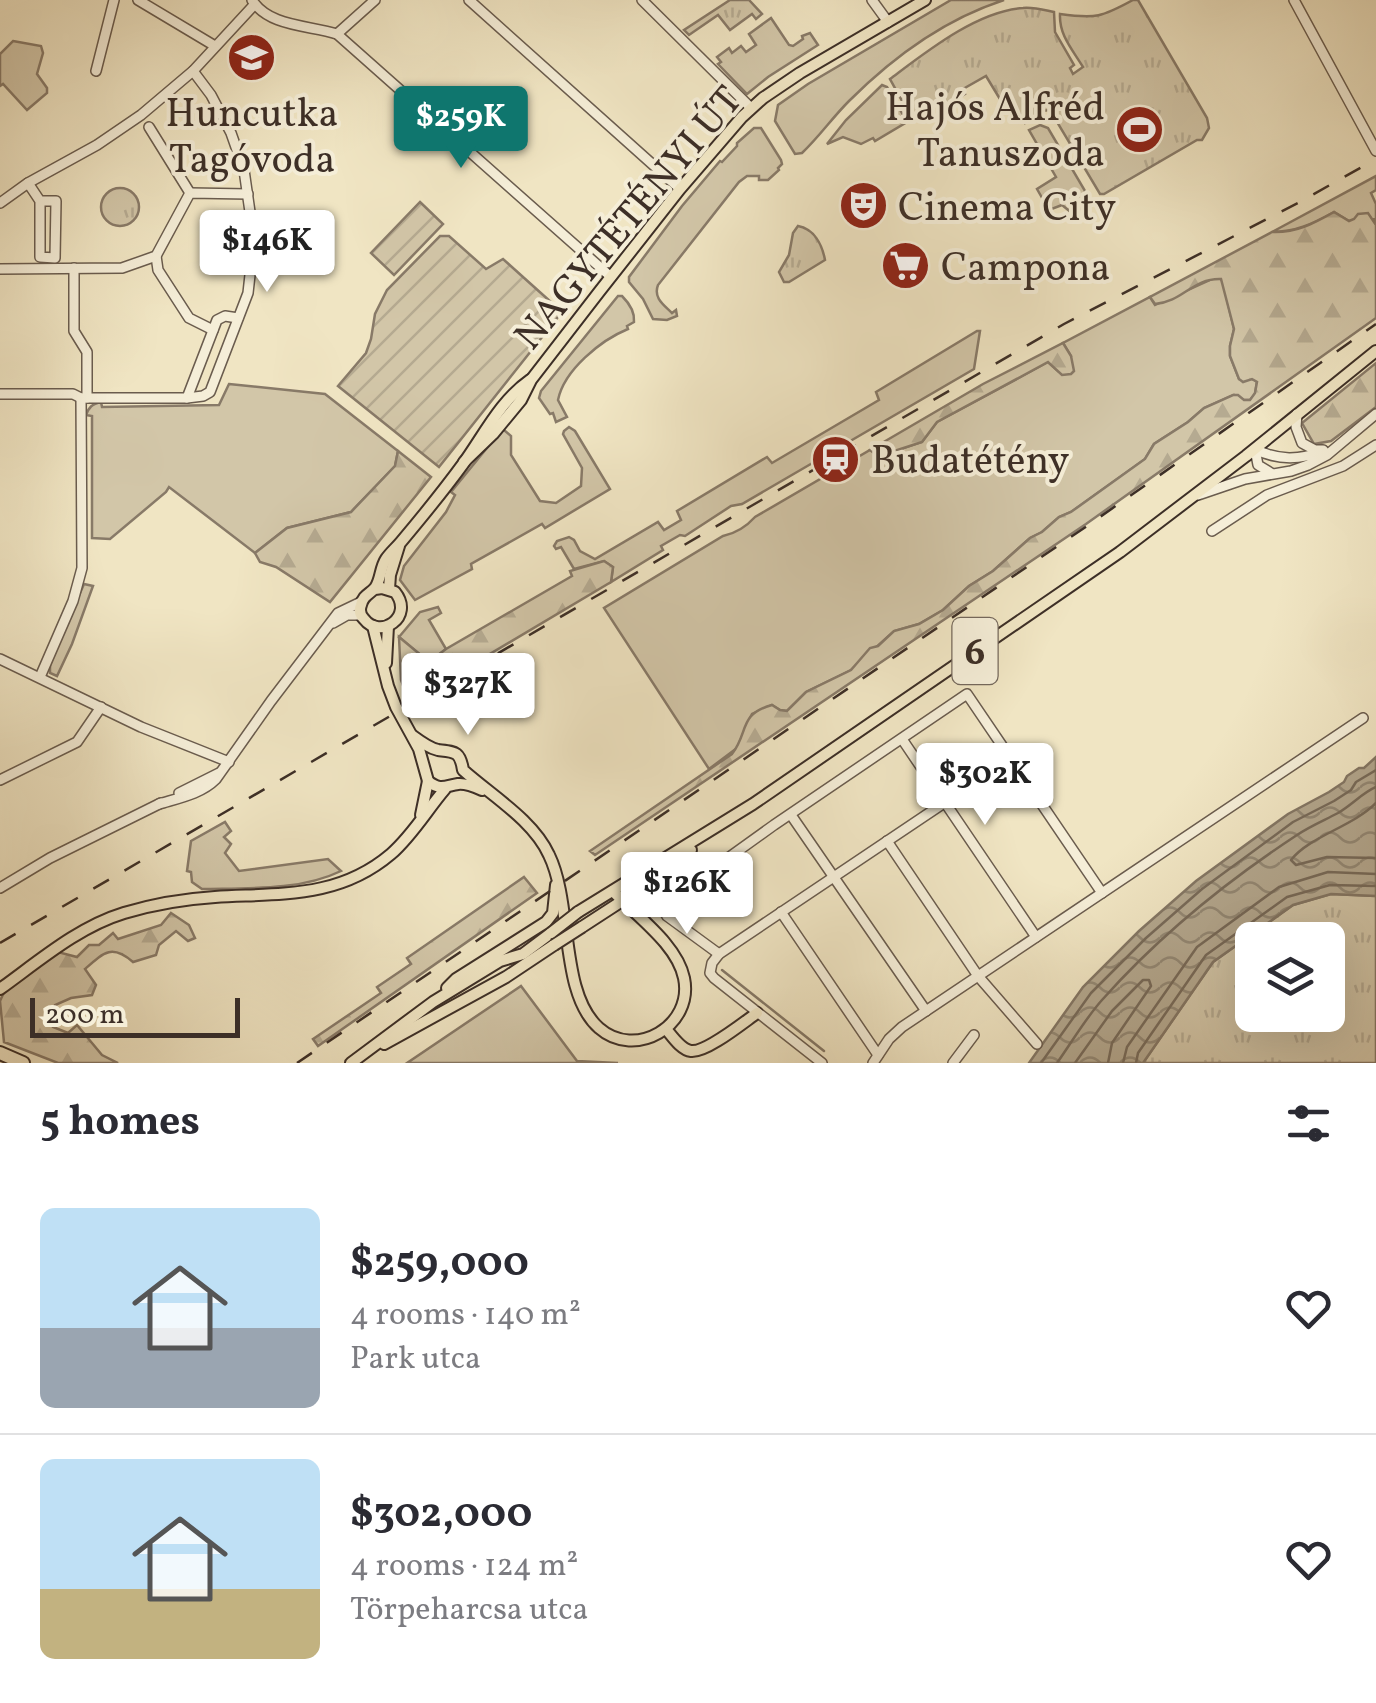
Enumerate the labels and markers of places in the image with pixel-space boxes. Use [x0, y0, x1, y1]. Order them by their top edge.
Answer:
school or university icon: Huncutka Tagóvoda [226, 31, 278, 83]
place label: Hajós Alfréd Tanuszoda [885, 82, 1105, 184]
pin: $259K [391, 86, 531, 171]
place label: Huncutka Tagóvoda [166, 88, 338, 190]
sports icon: Hajós Alfréd Tanuszoda [1114, 103, 1166, 155]
theatre icon: Cinema City [837, 180, 889, 232]
place label: Cinema City [898, 182, 1117, 238]
pin: $146K [197, 210, 337, 295]
supermarket icon: Campona [880, 240, 932, 292]
place label: Campona [941, 242, 1110, 298]
station icon: Budatétény [810, 433, 862, 485]
place label: Budatétény [871, 435, 1070, 491]
pin: $327K [398, 653, 538, 738]
pin: $302K [915, 743, 1055, 828]
pin: $126K [617, 852, 757, 937]

